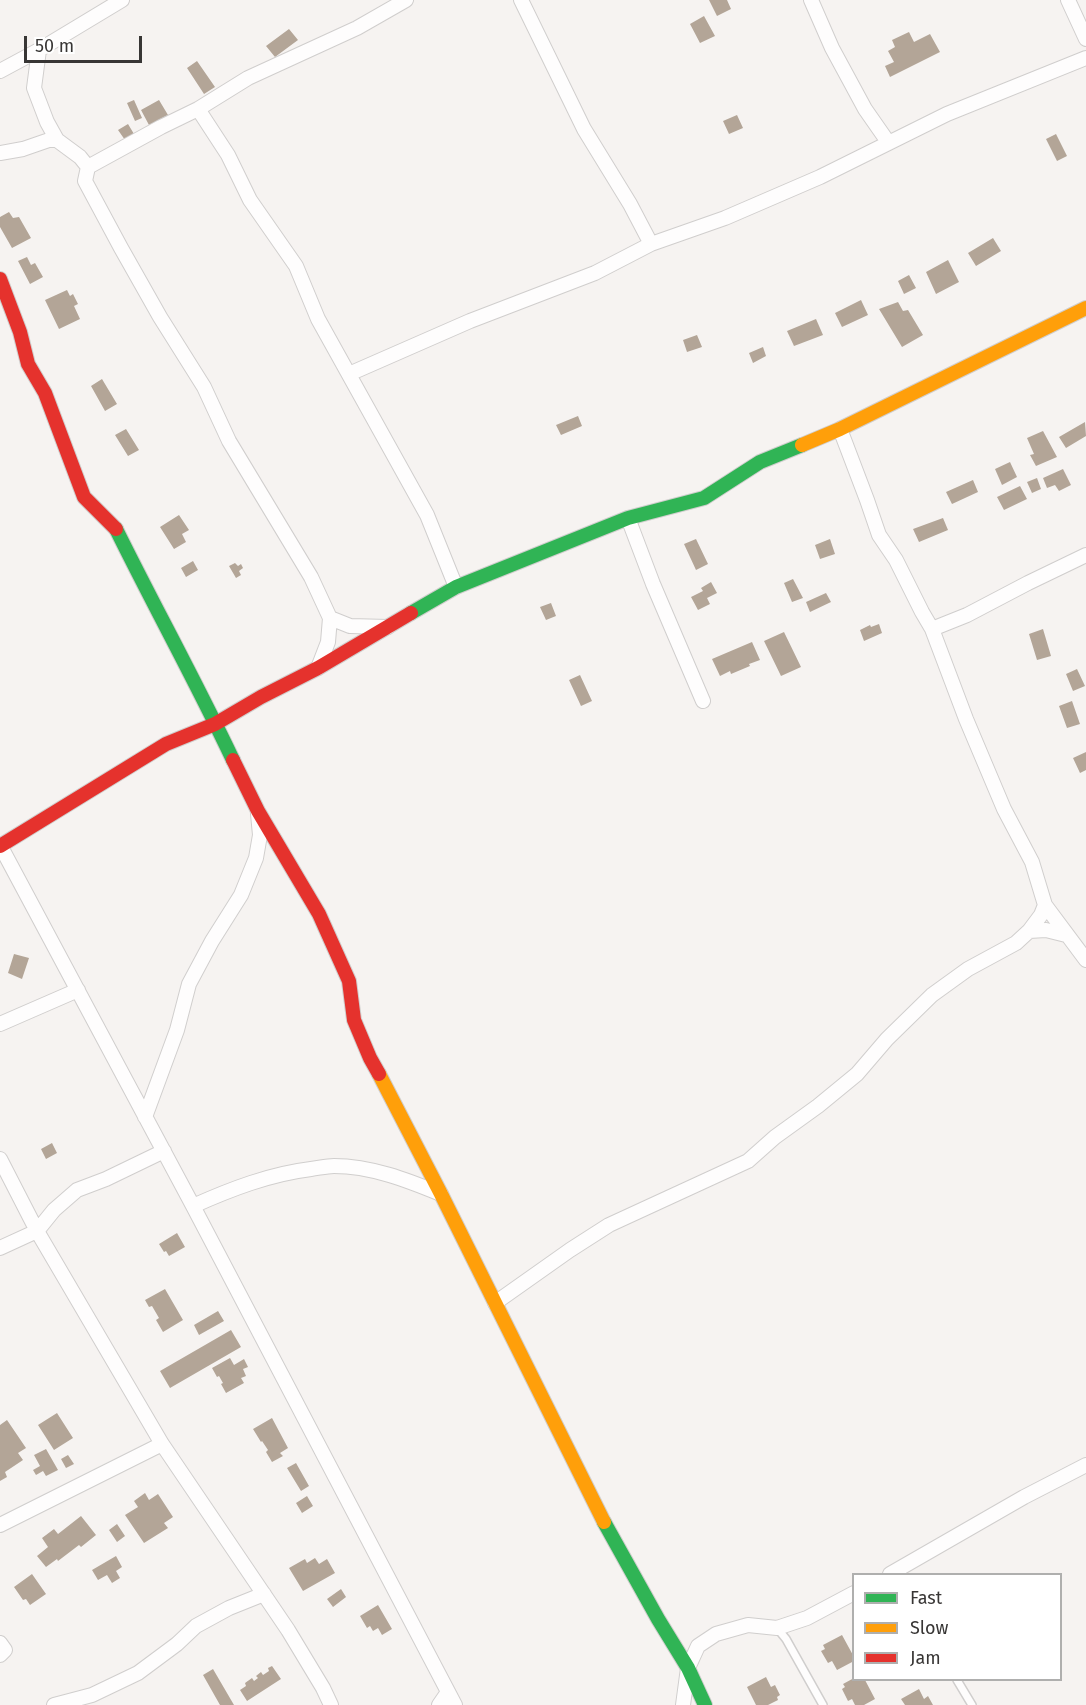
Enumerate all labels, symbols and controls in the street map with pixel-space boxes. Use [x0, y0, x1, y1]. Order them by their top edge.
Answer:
scale bar [27, 24, 146, 62]
text: 50 m [35, 35, 74, 57]
legend [852, 1573, 1062, 1681]
text: Fast [910, 1587, 942, 1609]
text: Slow [910, 1617, 948, 1639]
text: Jam [910, 1647, 941, 1669]

